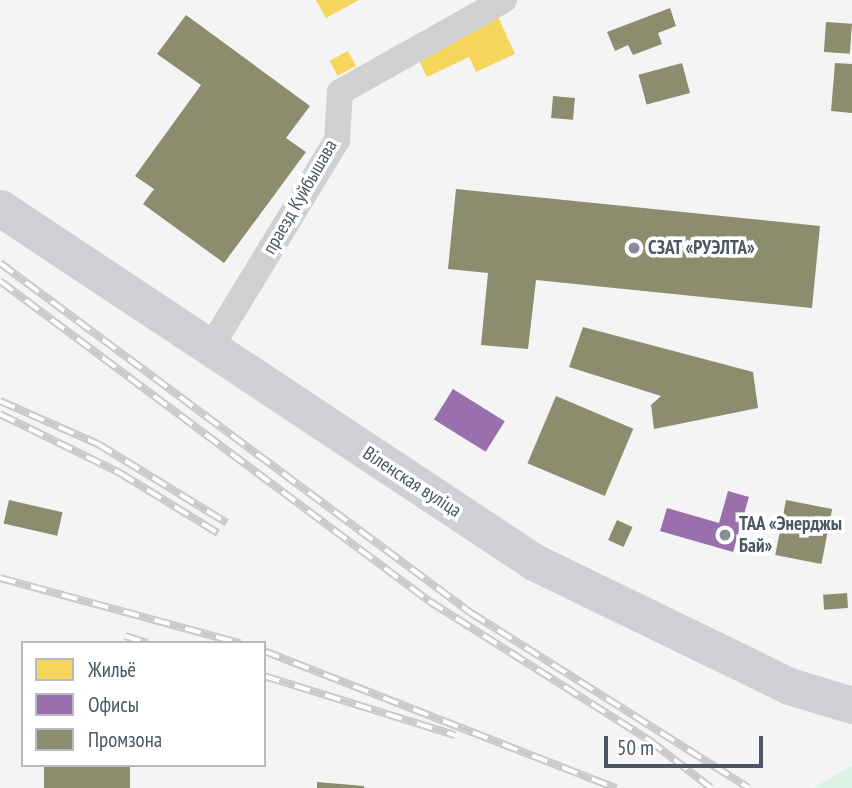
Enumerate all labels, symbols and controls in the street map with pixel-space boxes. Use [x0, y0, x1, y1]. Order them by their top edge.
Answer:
street label: праезд Куйбышава [258, 136, 342, 258]
place label: СЗАТ «РУЭЛТА» [648, 237, 755, 259]
marker: СЗАТ «РУЭЛТА» [626, 240, 642, 256]
street label: Віленская вуліца [359, 442, 465, 522]
place label: ТАА «Энерджы Бай» [739, 513, 843, 557]
marker: ТАА «Энерджы Бай» [717, 527, 733, 543]
legend [21, 641, 266, 767]
text: Жильё [88, 656, 136, 683]
text: Офисы [88, 691, 139, 718]
scale bar [607, 722, 766, 766]
text: Промзона [88, 726, 162, 753]
text: 50 m [617, 734, 654, 761]

